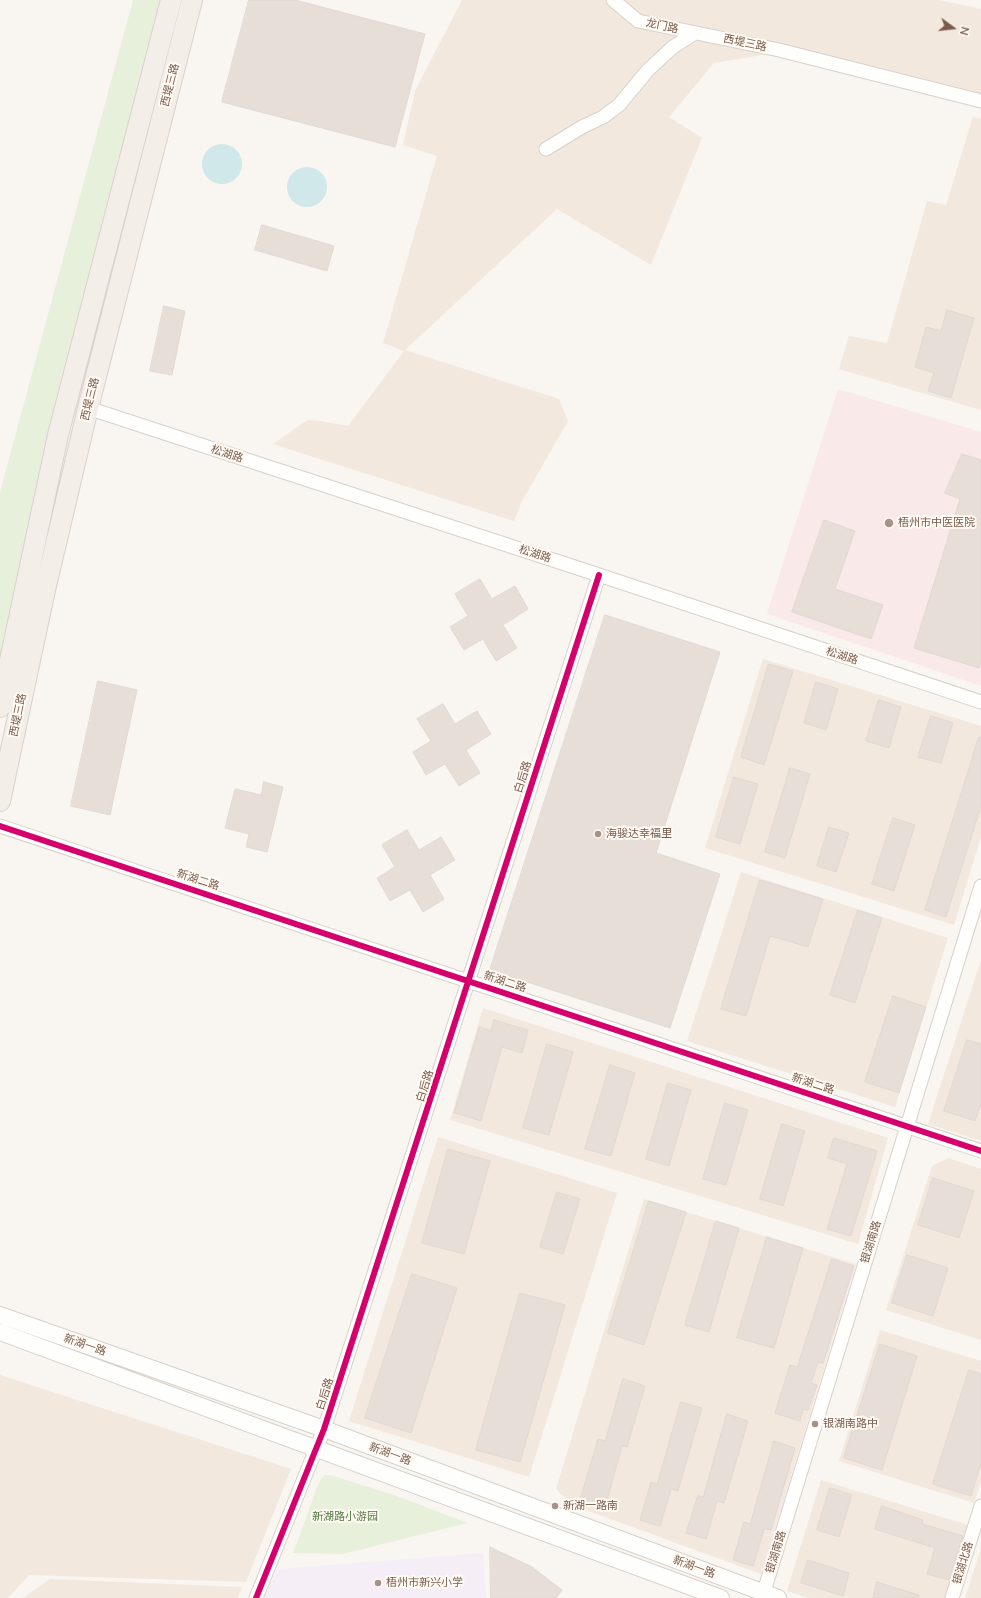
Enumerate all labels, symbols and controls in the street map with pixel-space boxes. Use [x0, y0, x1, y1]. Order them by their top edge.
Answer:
north arrow [933, 8, 973, 48]
street label: 龙门路 [644, 16, 680, 36]
text: N [957, 25, 972, 37]
street label: 西堤三路 [722, 32, 768, 54]
street label: 西堤三路 [158, 62, 182, 108]
street label: 西堤三路 [78, 376, 102, 422]
street label: 松湖路 [209, 443, 245, 465]
place label: 梧州市中医医院 [898, 516, 975, 530]
marker: 梧州市中医医院 [883, 517, 895, 529]
street label: 松湖路 [517, 543, 553, 565]
street label: 松湖路 [824, 645, 860, 667]
street label: 西堤三路 [7, 692, 29, 738]
street label: 白后路 [512, 759, 534, 795]
place label: 海骏达幸福里 [606, 827, 672, 841]
marker: 海骏达幸福里 [593, 829, 603, 839]
street label: 新湖二路 [175, 867, 221, 893]
street label: 新湖二路 [482, 969, 528, 995]
street label: 白后路 [414, 1068, 436, 1104]
street label: 新湖二路 [790, 1071, 836, 1097]
street label: 银湖南路 [858, 1219, 884, 1265]
street label: 新湖一路 [62, 1332, 108, 1358]
street label: 白后路 [314, 1376, 336, 1412]
place label: 银湖南路中 [823, 1417, 878, 1431]
marker: 银湖南路中 [810, 1419, 820, 1429]
street label: 新湖一路 [367, 1440, 413, 1468]
place label: 新湖一路南 [563, 1499, 618, 1513]
marker: 新湖一路南 [550, 1501, 560, 1511]
park label: 新湖路小游园 [312, 1510, 378, 1524]
street label: 银湖南路 [763, 1529, 789, 1575]
street label: 银湖北路 [950, 1540, 976, 1586]
street label: 新湖一路 [671, 1553, 717, 1581]
place label: 梧州市新兴小学 [386, 1576, 463, 1590]
marker: 梧州市新兴小学 [373, 1578, 383, 1588]

